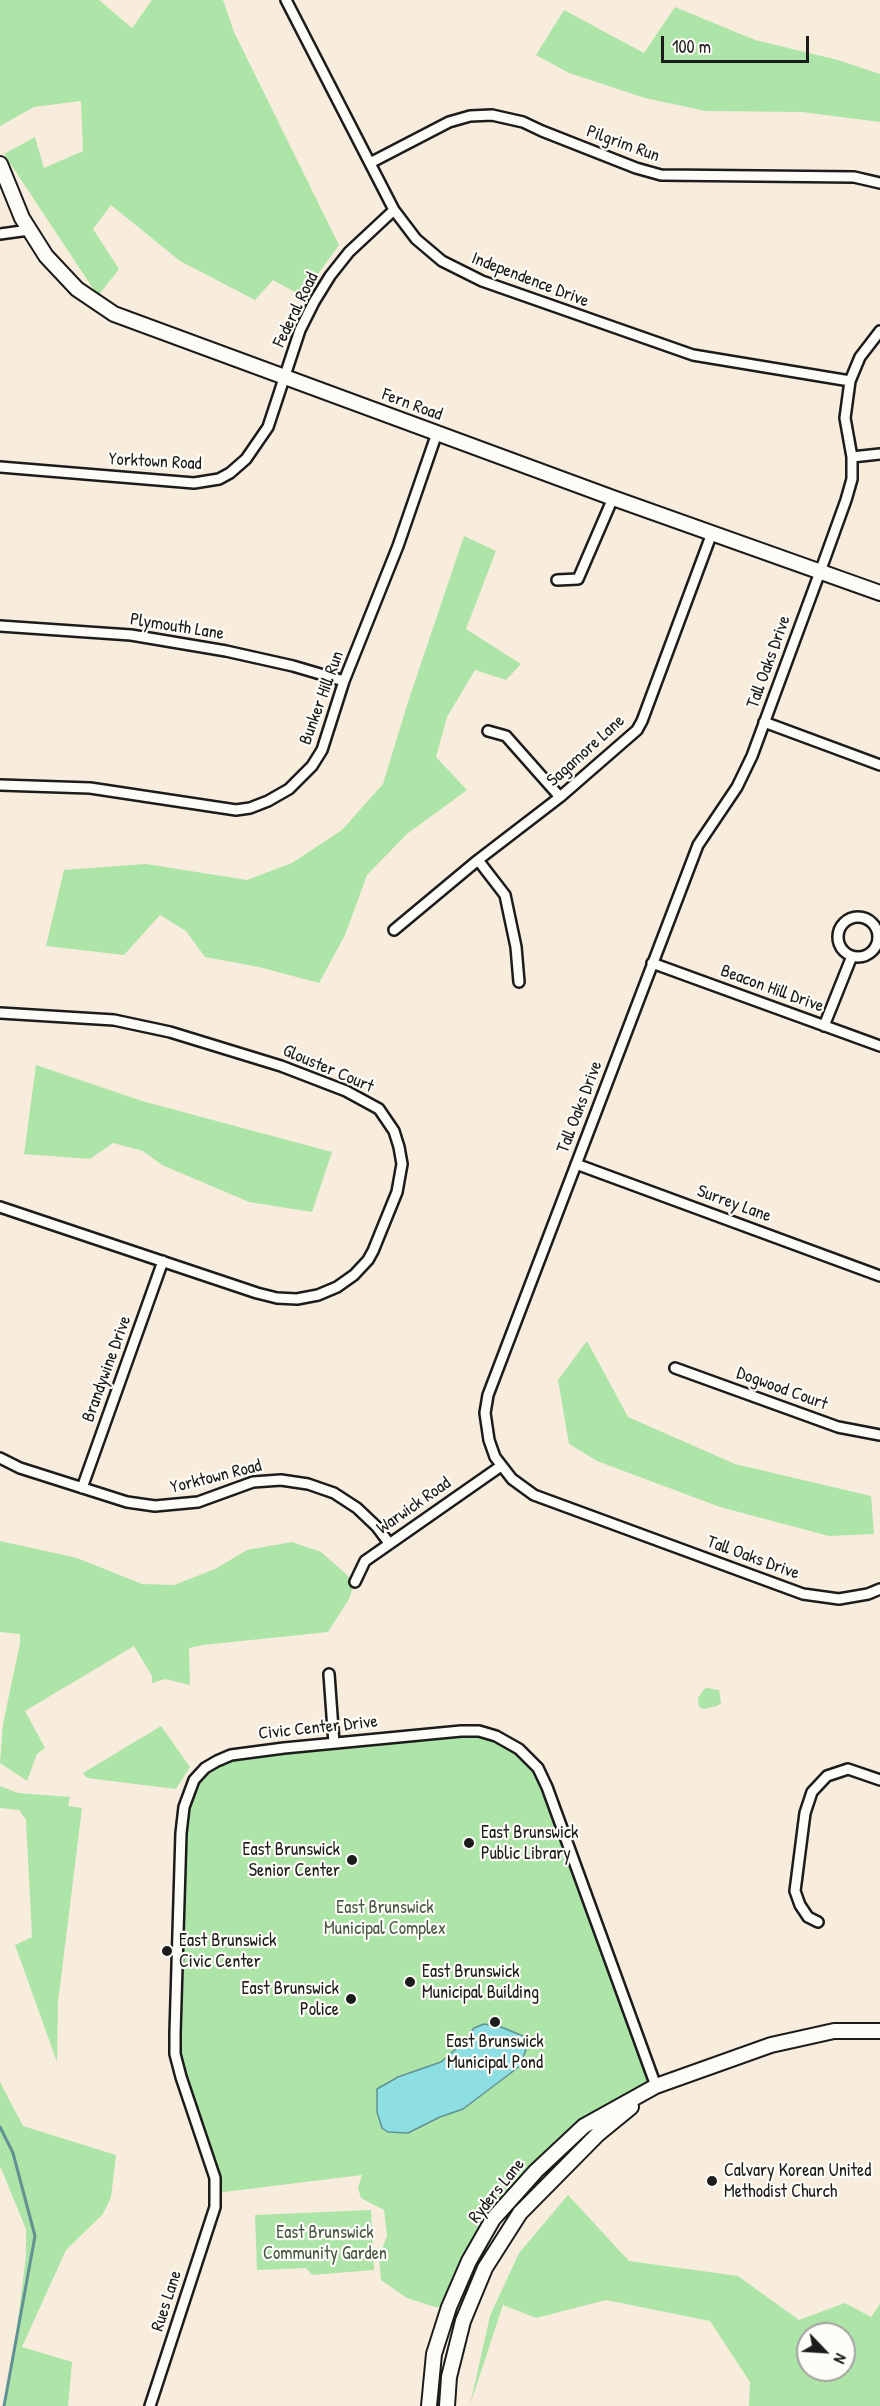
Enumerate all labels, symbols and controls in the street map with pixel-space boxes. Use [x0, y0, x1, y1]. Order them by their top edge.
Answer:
scale bar [664, 24, 812, 62]
text: 100 m [672, 34, 711, 59]
street label: Pilgrim Run [583, 121, 663, 167]
street label: Independence Drive [468, 248, 592, 312]
street label: Federal Road [269, 269, 323, 351]
street label: Fern Road [379, 384, 445, 426]
street label: Yorktown Road [108, 449, 202, 475]
street label: Plymouth Lane [129, 609, 225, 645]
street label: Tall Oaks Drive [742, 613, 796, 711]
street label: Bunker Hill Run [295, 648, 349, 748]
street label: Sagamore Lane [543, 710, 629, 792]
street label: Beacon Hill Drive [718, 960, 826, 1018]
street label: Glouster Court [279, 1040, 377, 1098]
street label: Tall Oaks Drive [553, 1058, 607, 1156]
street label: Surrey Lane [694, 1181, 774, 1227]
street label: Brandywine Drive [78, 1313, 136, 1425]
street label: Dogwood Court [734, 1363, 830, 1415]
street label: Yorktown Road [168, 1455, 264, 1499]
street label: Warwick Road [373, 1473, 455, 1539]
street label: Tall Oaks Drive [704, 1531, 802, 1585]
street label: Civic Center Drive [257, 1711, 379, 1745]
place label: East Brunswick Public Library [481, 1822, 578, 1864]
marker: East Brunswick Public Library [462, 1836, 476, 1850]
place label: East Brunswick Senior Center [243, 1839, 340, 1882]
marker: East Brunswick Senior Center [345, 1853, 359, 1867]
park label: East Brunswick Municipal Complex [324, 1897, 446, 1940]
place label: East Brunswick Civic Center [179, 1930, 276, 1972]
marker: East Brunswick Civic Center [160, 1944, 174, 1958]
place label: East Brunswick Municipal Building [422, 1961, 539, 2004]
marker: East Brunswick Municipal Building [403, 1975, 417, 1989]
place label: East Brunswick Police [242, 1978, 339, 2020]
marker: East Brunswick Police [344, 1992, 358, 2006]
marker: East Brunswick Municipal Pond [488, 2015, 502, 2029]
place label: East Brunswick Municipal Pond [446, 2031, 544, 2074]
street label: Ryders Lane [464, 2154, 530, 2228]
place label: Calvary Korean United Methodist Church [724, 2160, 871, 2202]
marker: Calvary Korean United Methodist Church [705, 2174, 719, 2188]
park label: East Brunswick Community Garden [263, 2222, 387, 2264]
street label: Rues Lane [147, 2268, 187, 2334]
north arrow [796, 2322, 856, 2382]
text: N [829, 2350, 852, 2367]

